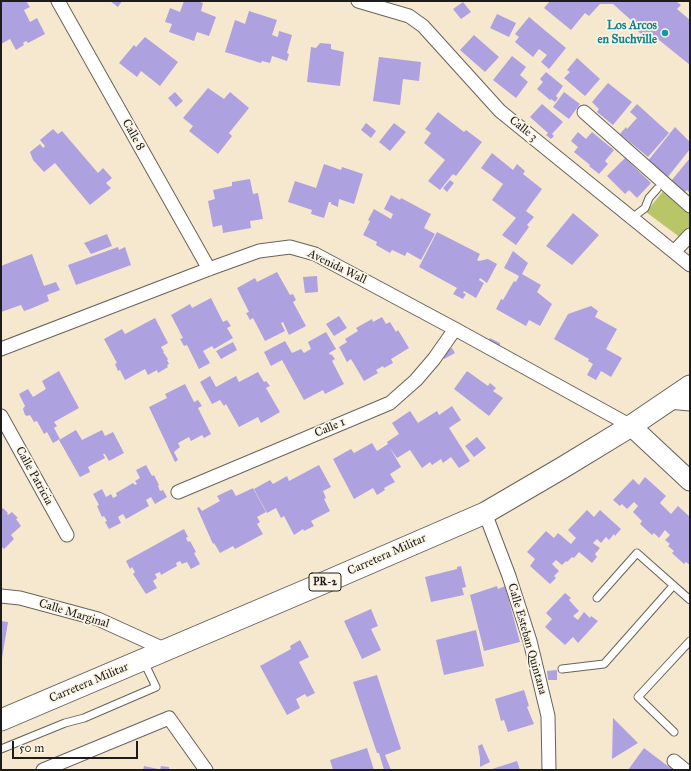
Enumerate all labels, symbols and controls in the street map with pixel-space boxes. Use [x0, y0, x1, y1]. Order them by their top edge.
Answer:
place label: Los Arcos en Suchville [598, 19, 657, 47]
marker: Los Arcos en Suchville [660, 28, 670, 38]
street label: Calle 3 [506, 113, 540, 145]
street label: Calle 8 [119, 117, 147, 153]
street label: Avenida Wall [305, 246, 369, 288]
street label: Calle 1 [312, 415, 348, 441]
street label: Calle Patricia [12, 444, 56, 508]
street label: Carretera Militar [345, 531, 429, 579]
road number: PR-2 [309, 573, 341, 591]
street label: Calle Esteban Quintana [504, 582, 550, 696]
street label: Calle Marginal [37, 596, 111, 632]
street label: Carretera Militar [47, 660, 131, 706]
scale bar [14, 733, 140, 759]
text: 50 m [19, 741, 44, 755]

